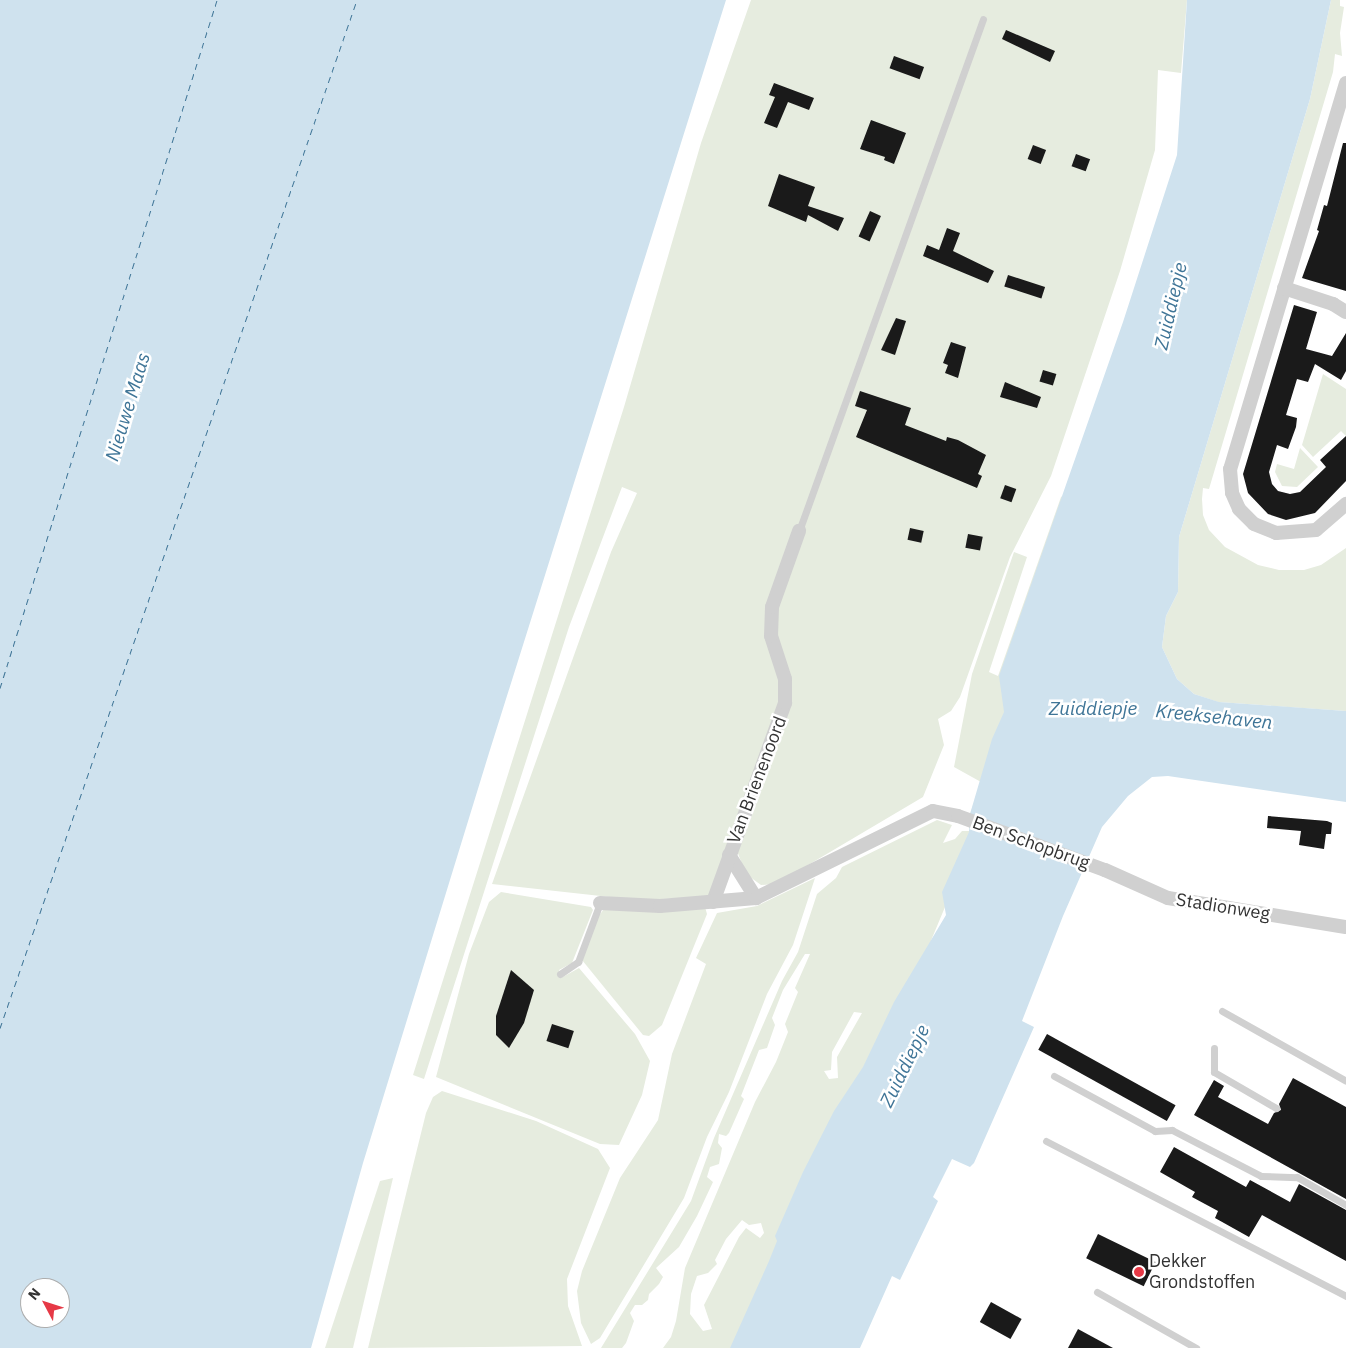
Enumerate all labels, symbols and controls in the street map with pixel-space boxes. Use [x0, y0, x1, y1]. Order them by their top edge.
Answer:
water label: Zuiddiepje [1150, 260, 1192, 352]
water label: Nieuwe Maas [101, 350, 155, 464]
water label: Zuiddiepje [1049, 698, 1137, 720]
water label: Kreeksehaven [1154, 700, 1274, 734]
street label: Van Brienenoord [723, 713, 791, 847]
street label: Ben Schopbrug [969, 812, 1093, 874]
street label: Stadionweg [1175, 889, 1271, 925]
water label: Zuiddiepje [875, 1021, 935, 1111]
place label: Dekker Grondstoffen [1149, 1251, 1255, 1294]
marker: Dekker Grondstoffen [1133, 1266, 1145, 1278]
north arrow [20, 1278, 70, 1328]
text: N [24, 1284, 44, 1304]

